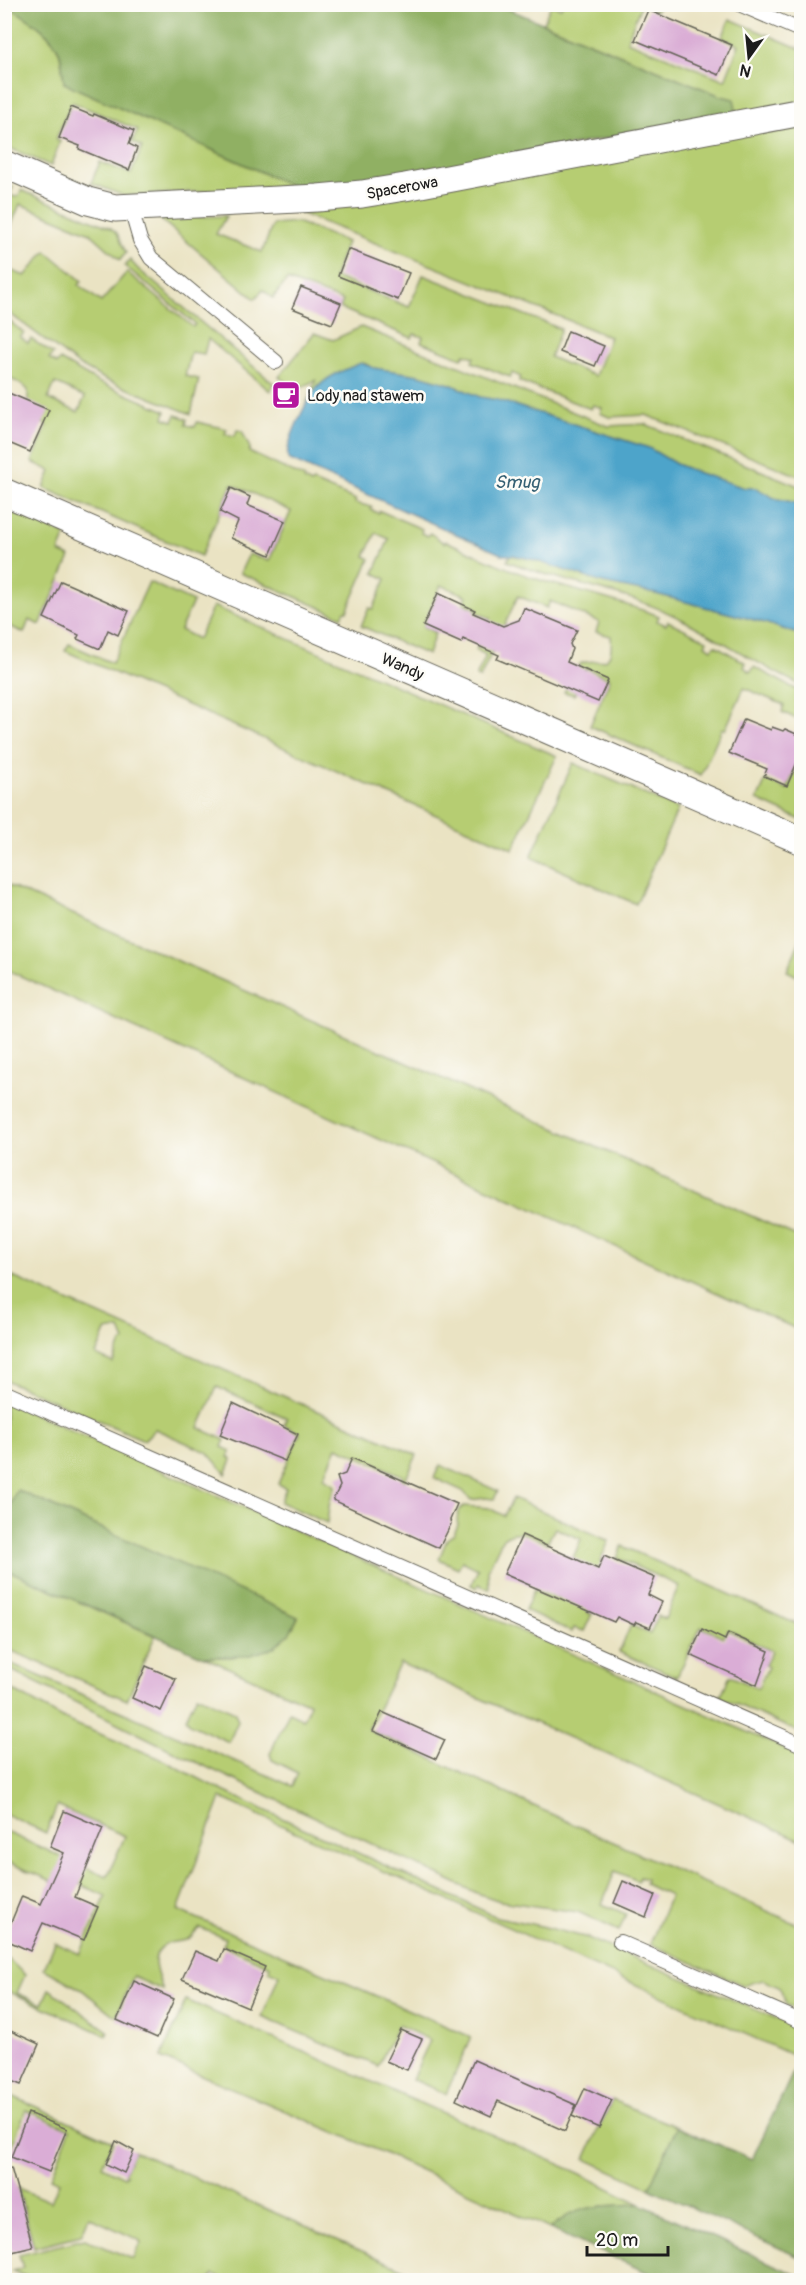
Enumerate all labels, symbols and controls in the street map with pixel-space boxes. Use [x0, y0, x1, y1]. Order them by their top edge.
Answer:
north arrow [719, 27, 779, 87]
text: N [737, 59, 753, 82]
street label: Spacerowa [365, 172, 440, 204]
cafe icon: Lody nad stawem [270, 379, 302, 411]
place label: Lody nad stawem [307, 386, 424, 406]
water label: Smug [495, 471, 541, 494]
street label: Wandy [378, 649, 427, 685]
scale bar [587, 2219, 668, 2257]
text: 20 m [596, 2229, 638, 2252]

